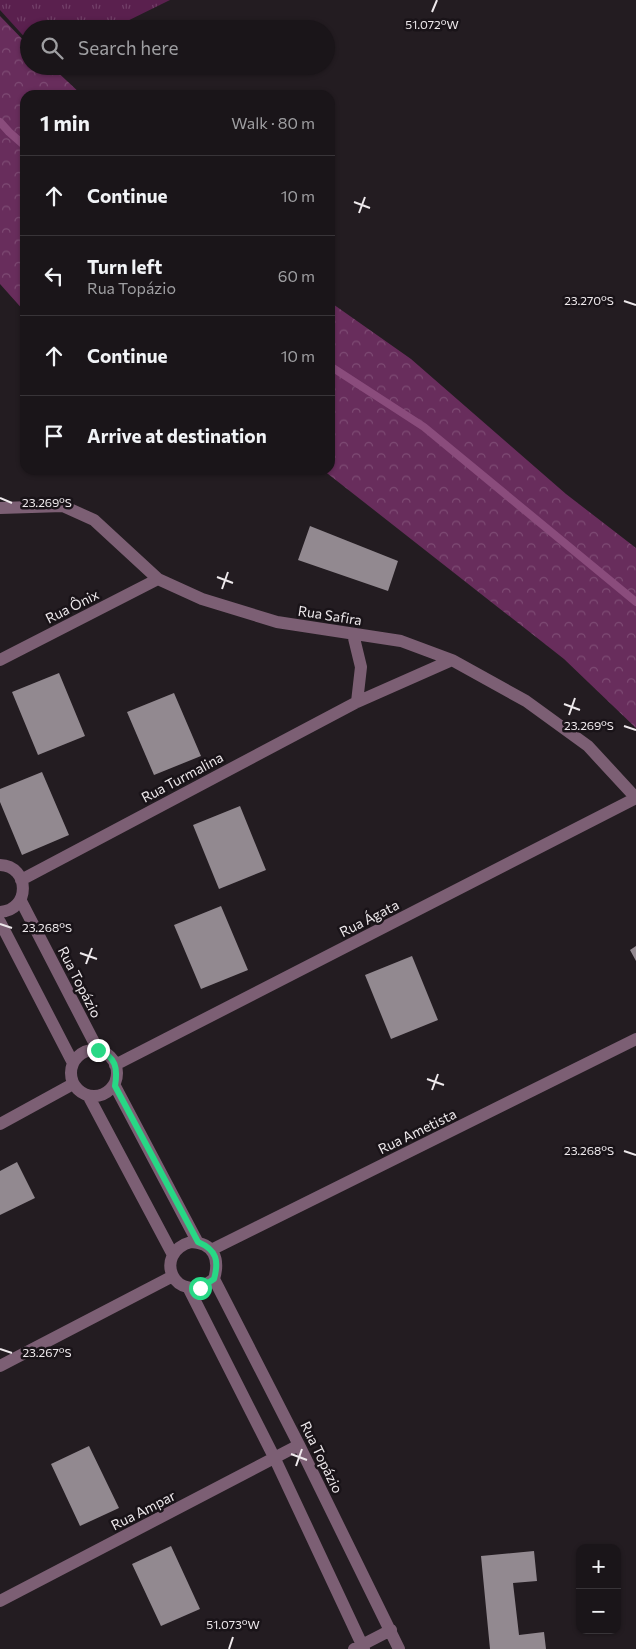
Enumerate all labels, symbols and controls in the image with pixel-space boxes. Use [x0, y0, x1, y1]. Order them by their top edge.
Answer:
text: 51.072°W [405, 17, 459, 31]
search box [20, 20, 335, 75]
icon: search [38, 34, 66, 62]
text: Search here [78, 36, 178, 59]
text: 1 min [40, 110, 90, 135]
text: Walk · 80 m [231, 113, 315, 132]
icon: ahead [40, 182, 68, 210]
text: Continue [87, 184, 167, 207]
text: 10 m [281, 186, 315, 205]
text: Turn left [87, 255, 162, 278]
icon: left [40, 262, 68, 290]
text: 60 m [278, 266, 315, 285]
text: Rua Topázio [87, 278, 176, 297]
text: 23.270°S [564, 293, 614, 307]
icon: ahead [40, 342, 68, 370]
text: Continue [87, 344, 167, 367]
text: 10 m [281, 346, 315, 365]
icon: arrive [40, 422, 68, 450]
text: Arrive at destination [87, 424, 267, 447]
text: 23.269°S [22, 495, 72, 509]
street label: Rua Ônix [42, 585, 102, 627]
street label: Rua Safira [297, 602, 363, 628]
text: 23.269°S [564, 718, 614, 732]
street label: Rua Turmalina [138, 748, 226, 806]
street label: Rua Ágata [336, 896, 402, 940]
text: 23.268°S [22, 920, 72, 934]
street label: Rua Topázio [55, 943, 105, 1021]
route end [87, 1039, 110, 1062]
street label: Rua Ametista [375, 1105, 459, 1157]
text: 23.268°S [564, 1143, 614, 1157]
route start [189, 1277, 212, 1300]
text: 23.267°S [22, 1345, 72, 1359]
street label: Rua Topázio [297, 1418, 347, 1496]
street label: Rua Ampar [108, 1486, 178, 1534]
map controls [576, 1544, 621, 1634]
button: + [576, 1544, 621, 1589]
button: − [576, 1589, 621, 1634]
text: 51.073°W [206, 1617, 260, 1631]

